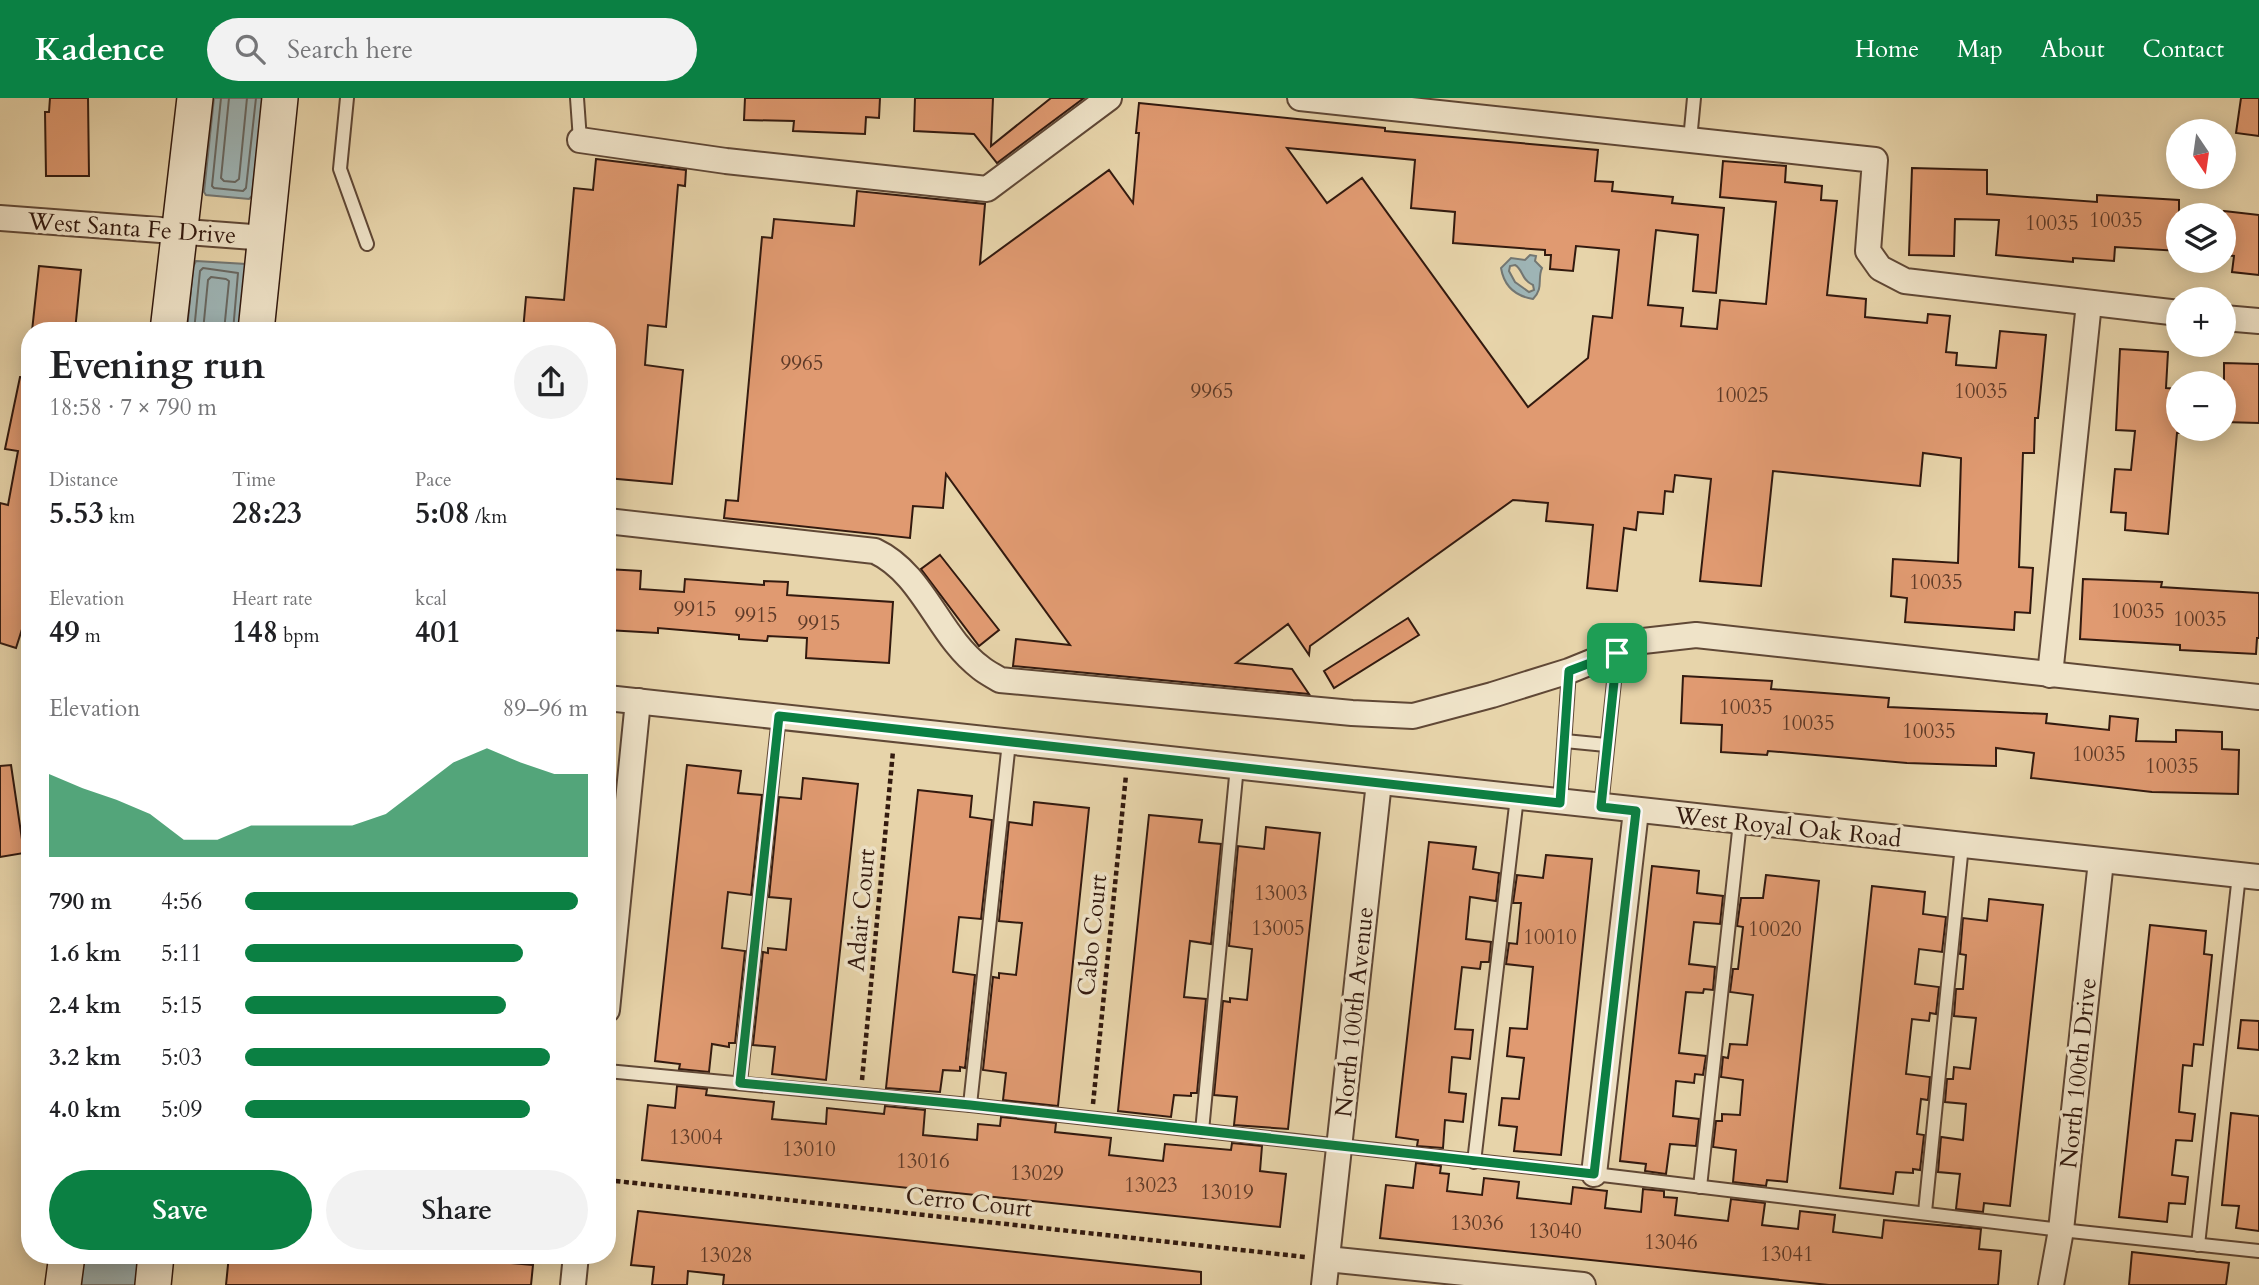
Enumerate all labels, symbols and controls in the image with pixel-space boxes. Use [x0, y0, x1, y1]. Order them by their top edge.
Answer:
search box [207, 18, 697, 81]
text: Kadence [35, 27, 165, 72]
icon: search [231, 30, 269, 68]
text: Search here [287, 32, 413, 67]
text: Home [1855, 33, 1919, 66]
text: Map [1957, 33, 2003, 66]
text: About [2041, 33, 2105, 66]
text: Contact [2143, 33, 2224, 66]
north arrow [2166, 119, 2236, 189]
map controls [2166, 119, 2236, 441]
button: layers [2166, 203, 2236, 273]
street label: West Santa Fe Drive [26, 205, 237, 252]
house number: 10035 [2089, 206, 2143, 235]
house number: 10035 [2025, 209, 2079, 238]
button: + [2166, 287, 2236, 357]
text: Evening run [49, 340, 265, 392]
button: share [514, 345, 588, 419]
house number: 9965 [780, 349, 824, 378]
button: − [2166, 371, 2236, 441]
house number: 9965 [1190, 377, 1234, 406]
house number: 10035 [1954, 377, 2008, 406]
house number: 10025 [1715, 381, 1769, 410]
text: 18:58 · 7 × 790 m [49, 392, 217, 423]
text: Distance [49, 467, 118, 493]
text: Time [232, 467, 276, 493]
text: Pace [415, 467, 452, 493]
text: 5.53 [49, 493, 104, 534]
text: 28:23 [232, 493, 302, 534]
text: 5:08 [415, 493, 470, 534]
text: km [104, 504, 135, 530]
text: /km [470, 504, 507, 530]
house number: 10035 [1909, 568, 1963, 597]
text: Elevation [49, 586, 124, 612]
text: Heart rate [232, 586, 313, 612]
text: kcal [415, 586, 447, 612]
house number: 9915 [673, 595, 717, 624]
house number: 10035 [2111, 597, 2165, 626]
house number: 9915 [734, 601, 778, 630]
house number: 10035 [2173, 605, 2227, 634]
house number: 9915 [797, 609, 841, 638]
text: 49 [49, 612, 80, 653]
text: 148 [232, 612, 278, 653]
text: 401 [415, 612, 461, 653]
text: m [80, 623, 101, 649]
text: bpm [278, 623, 320, 649]
pin [1587, 623, 1647, 683]
icon: arrive [1598, 634, 1636, 672]
text: Elevation [49, 693, 140, 724]
text: 89–96 m [503, 693, 588, 724]
house number: 10035 [1719, 693, 1773, 722]
house number: 10035 [1781, 709, 1835, 738]
house number: 10035 [1902, 717, 1956, 746]
house number: 10035 [2072, 740, 2126, 769]
house number: 10035 [2145, 752, 2199, 781]
street label: West Royal Oak Road [1672, 799, 1903, 856]
street label: Adair Court [840, 847, 883, 973]
street label: Cabo Court [1070, 872, 1115, 997]
house number: 13003 [1254, 879, 1308, 908]
text: 790 m [49, 886, 112, 917]
text: 4:56 [161, 886, 202, 917]
street label: North 100th Avenue [1327, 905, 1382, 1119]
house number: 13005 [1251, 914, 1305, 943]
house number: 10020 [1748, 915, 1802, 944]
house number: 10010 [1523, 923, 1577, 952]
text: 1.6 km [49, 938, 121, 969]
text: 5:11 [161, 938, 202, 969]
street label: North 100th Drive [2052, 976, 2105, 1170]
text: 2.4 km [49, 990, 121, 1021]
text: 5:15 [161, 990, 202, 1021]
text: 3.2 km [49, 1042, 121, 1073]
text: 5:03 [161, 1042, 202, 1073]
text: 4.0 km [49, 1094, 121, 1125]
text: 5:09 [161, 1094, 202, 1125]
house number: 13004 [669, 1123, 723, 1152]
house number: 13010 [782, 1135, 836, 1164]
house number: 13016 [896, 1147, 950, 1176]
house number: 13029 [1010, 1159, 1064, 1188]
button: Save [49, 1170, 312, 1250]
button: Share [326, 1170, 588, 1250]
house number: 13023 [1124, 1171, 1178, 1200]
house number: 13019 [1200, 1178, 1254, 1207]
street label: Cerro Court [904, 1179, 1034, 1226]
house number: 13036 [1450, 1209, 1504, 1238]
house number: 13040 [1528, 1217, 1582, 1246]
house number: 13046 [1644, 1228, 1698, 1257]
house number: 13041 [1760, 1240, 1814, 1269]
house number: 13028 [699, 1241, 753, 1270]

